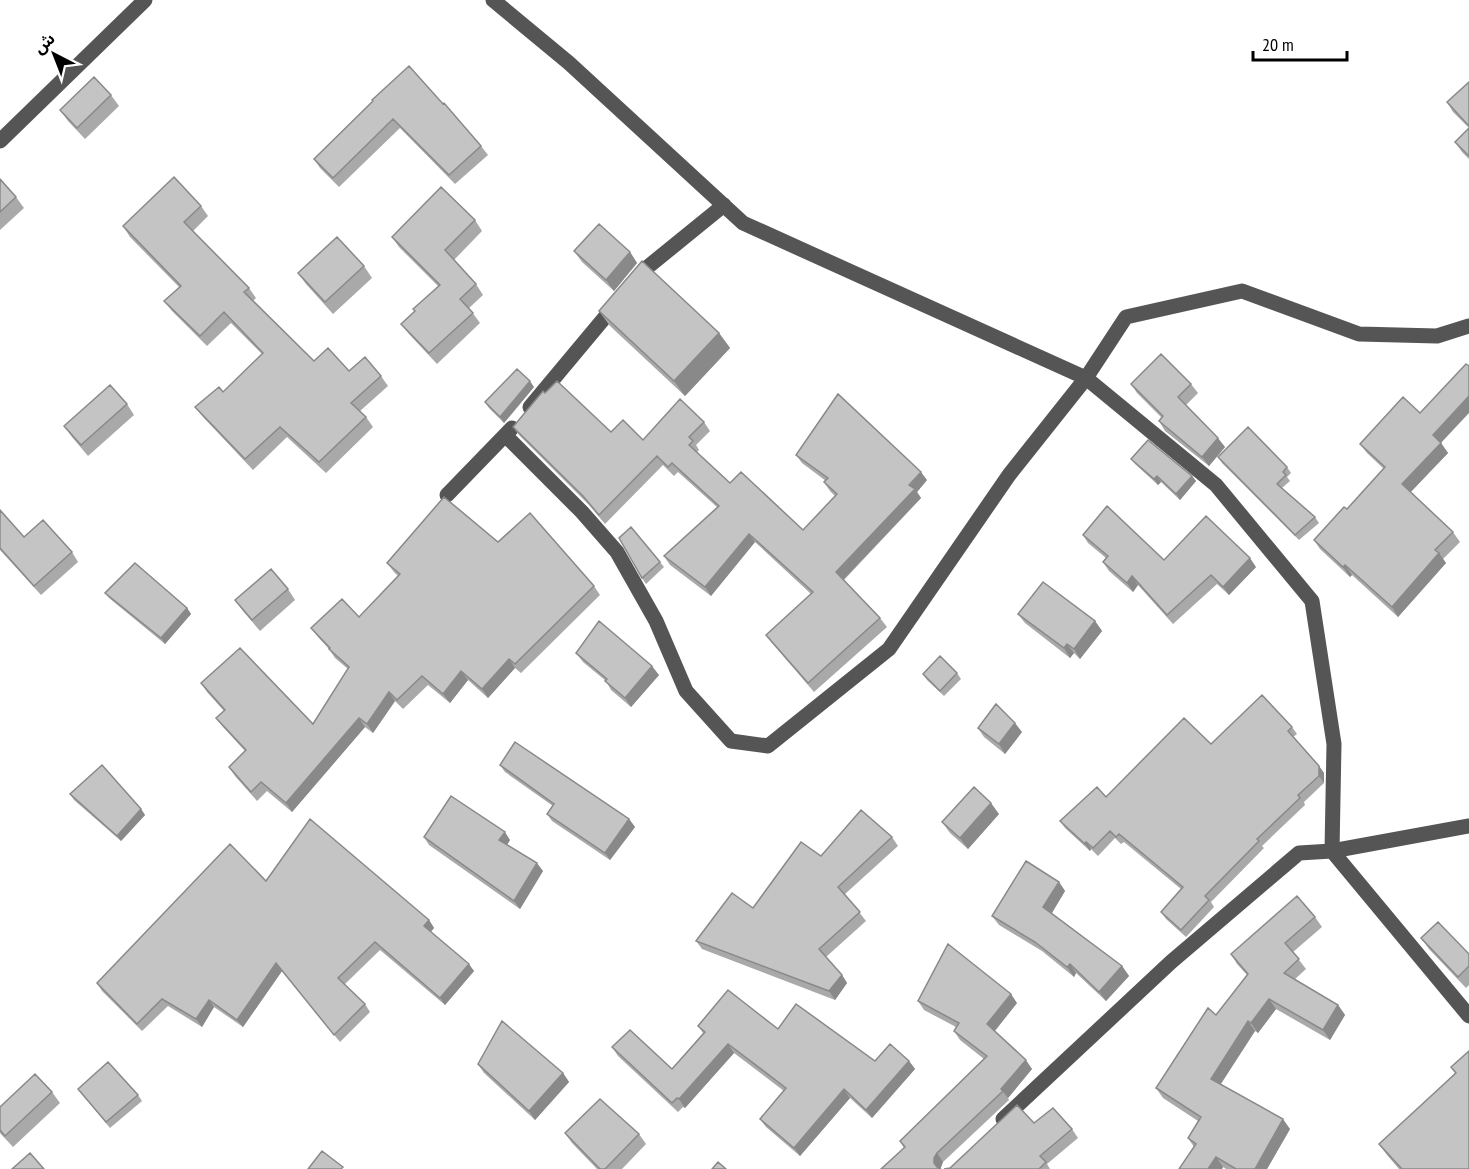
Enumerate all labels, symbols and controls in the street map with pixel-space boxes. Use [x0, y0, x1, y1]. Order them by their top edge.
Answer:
north arrow [24, 24, 84, 84]
scale bar [1253, 24, 1348, 62]
text: ش [29, 28, 59, 58]
text: 20 m [1262, 33, 1294, 56]

